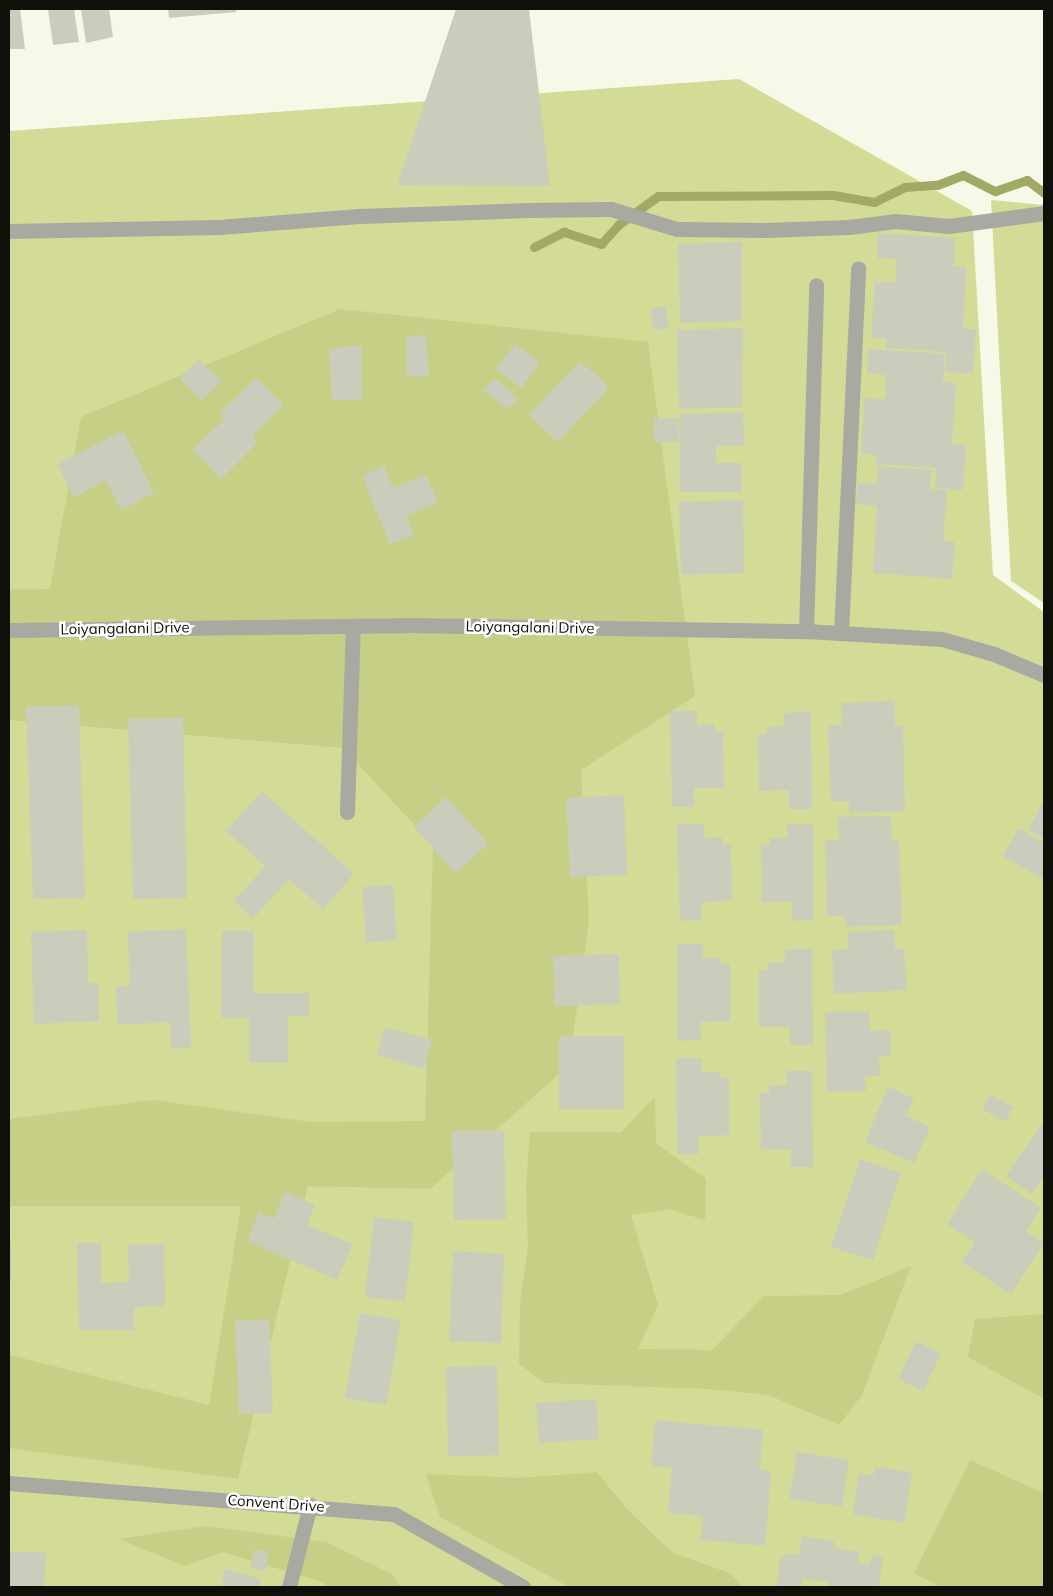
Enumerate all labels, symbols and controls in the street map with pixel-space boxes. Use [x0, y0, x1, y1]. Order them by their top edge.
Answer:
street label: Loiyangalani Drive [465, 617, 595, 637]
street label: Loiyangalani Drive [60, 618, 190, 638]
street label: Convent Drive [227, 1491, 325, 1515]

